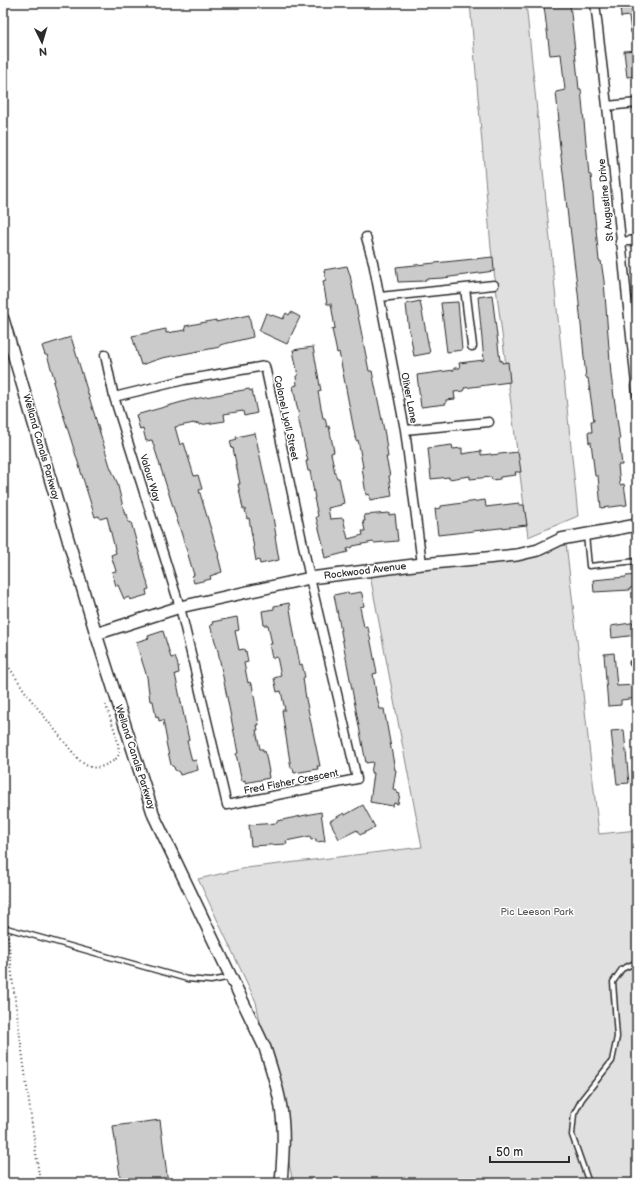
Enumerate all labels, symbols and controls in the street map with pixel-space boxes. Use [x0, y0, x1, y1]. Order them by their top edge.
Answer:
north arrow [22, 22, 62, 62]
text: N [38, 45, 48, 58]
street label: St Augustine Drive [596, 158, 616, 242]
street label: Oliver Lane [398, 372, 420, 424]
street label: Colonel Lyall Street [271, 374, 301, 462]
street label: Welland Canals Parkway [20, 393, 62, 502]
street label: Valour Way [137, 453, 163, 504]
street label: Rockwood Avenue [323, 560, 407, 582]
street label: Welland Canals Parkway [112, 703, 158, 811]
street label: Fred Fisher Crescent [243, 767, 339, 797]
park label: Pic Leeson Park [501, 906, 574, 918]
scale bar [490, 1138, 569, 1164]
text: 50 m [496, 1145, 523, 1160]

